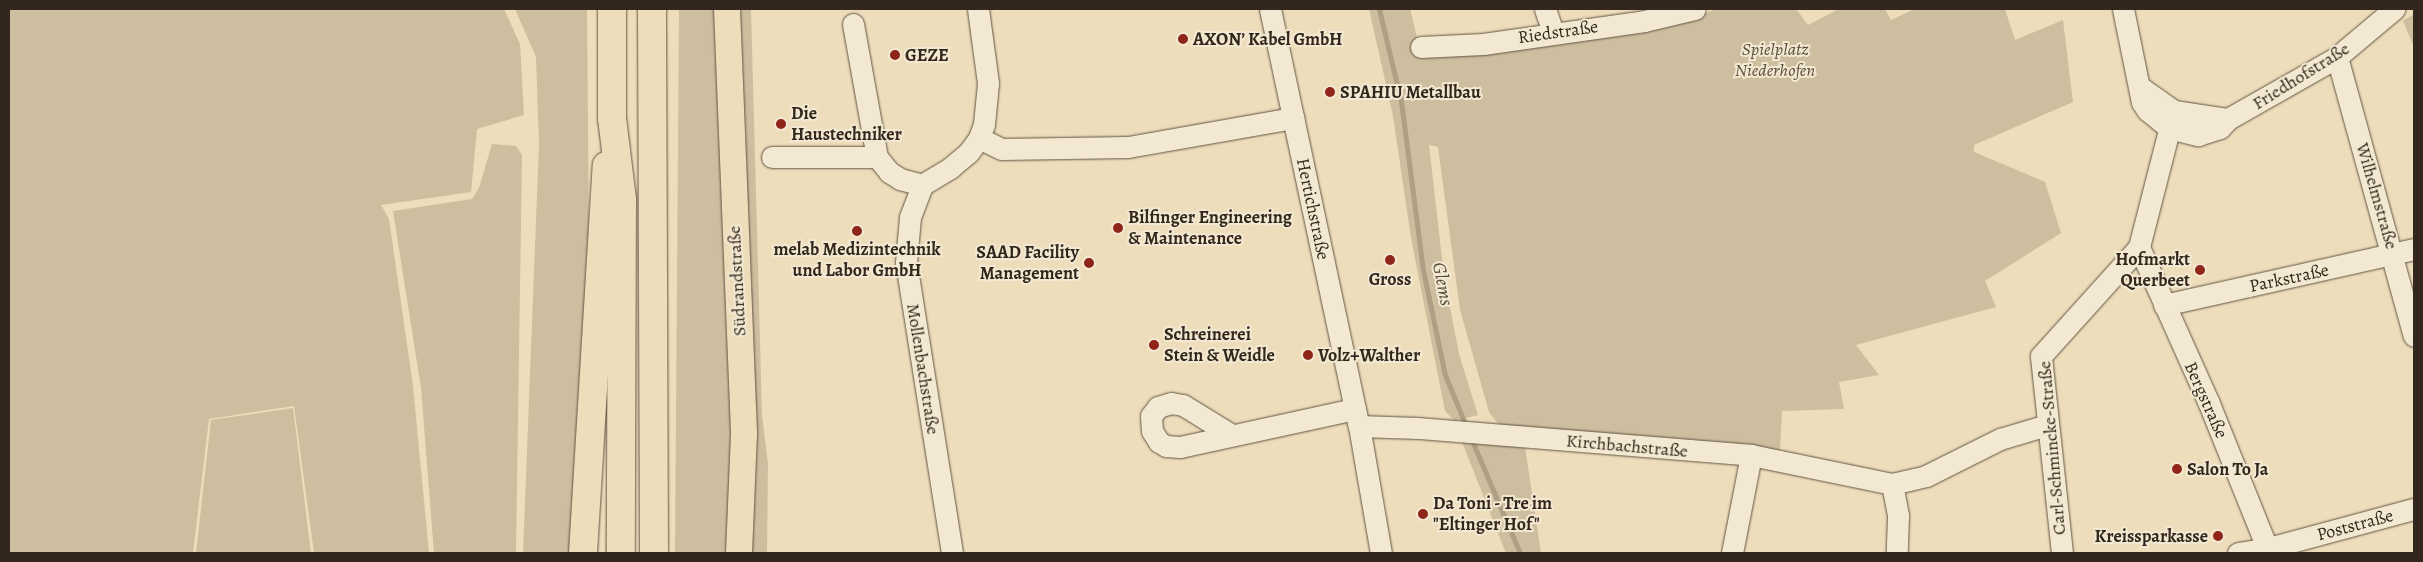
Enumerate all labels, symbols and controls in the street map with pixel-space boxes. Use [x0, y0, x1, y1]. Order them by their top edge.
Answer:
street label: Riedstraße [1517, 16, 1599, 48]
place label: AXON’ Kabel GmbH [1193, 28, 1343, 50]
marker: AXON’ Kabel GmbH [1177, 33, 1189, 45]
street label: Friedhofstraße [2249, 38, 2353, 114]
park label: Spielplatz Niederhofen [1735, 39, 1815, 82]
place label: GEZE [905, 44, 949, 66]
marker: GEZE [889, 49, 901, 61]
place label: SPAHIU Metallbau [1340, 81, 1481, 103]
marker: SPAHIU Metallbau [1324, 86, 1336, 98]
place label: Die Haustechniker [791, 103, 902, 146]
marker: Die Haustechniker [775, 118, 787, 130]
street label: Wilhelmstraße [2352, 140, 2402, 252]
street label: Hertichstraße [1292, 156, 1334, 262]
place label: Bilfinger Engineering & Maintenance [1128, 207, 1292, 250]
marker: Bilfinger Engineering & Maintenance [1112, 222, 1124, 234]
street label: Südrandstraße [723, 225, 751, 337]
marker: melab Medizintechnik und Labor GmbH [851, 225, 863, 237]
place label: melab Medizintechnik und Labor GmbH [773, 239, 941, 282]
place label: SAAD Facility Management [976, 242, 1079, 284]
place label: Hofmarkt Querbeet [2115, 249, 2190, 292]
marker: Gross [1384, 254, 1396, 266]
marker: SAAD Facility Management [1083, 257, 1095, 269]
street label: Parkstraße [2247, 259, 2331, 297]
water label: Glems [1427, 260, 1457, 308]
marker: Hofmarkt Querbeet [2194, 264, 2206, 276]
place label: Gross [1369, 268, 1411, 290]
street label: Mollenbachstraße [902, 302, 944, 436]
place label: Schreinerei Stein & Weidle [1164, 324, 1275, 366]
marker: Schreinerei Stein & Weidle [1148, 339, 1160, 351]
place label: Volz+Walther [1318, 344, 1420, 366]
marker: Volz+Walther [1302, 349, 1314, 361]
street label: Bergstraße [2180, 358, 2232, 442]
street label: Carl-Schmincke-Straße [2034, 360, 2070, 536]
street label: Kirchbachstraße [1565, 430, 1689, 462]
place label: Salon To Ja [2187, 458, 2268, 480]
marker: Salon To Ja [2171, 463, 2183, 475]
place label: Da Toni - Tre im "Eltinger Hof" [1433, 493, 1553, 536]
street label: Poststraße [2314, 504, 2396, 546]
marker: Da Toni - Tre im "Eltinger Hof" [1417, 508, 1429, 520]
place label: Kreissparkasse [2094, 525, 2208, 547]
marker: Kreissparkasse [2212, 530, 2224, 542]

